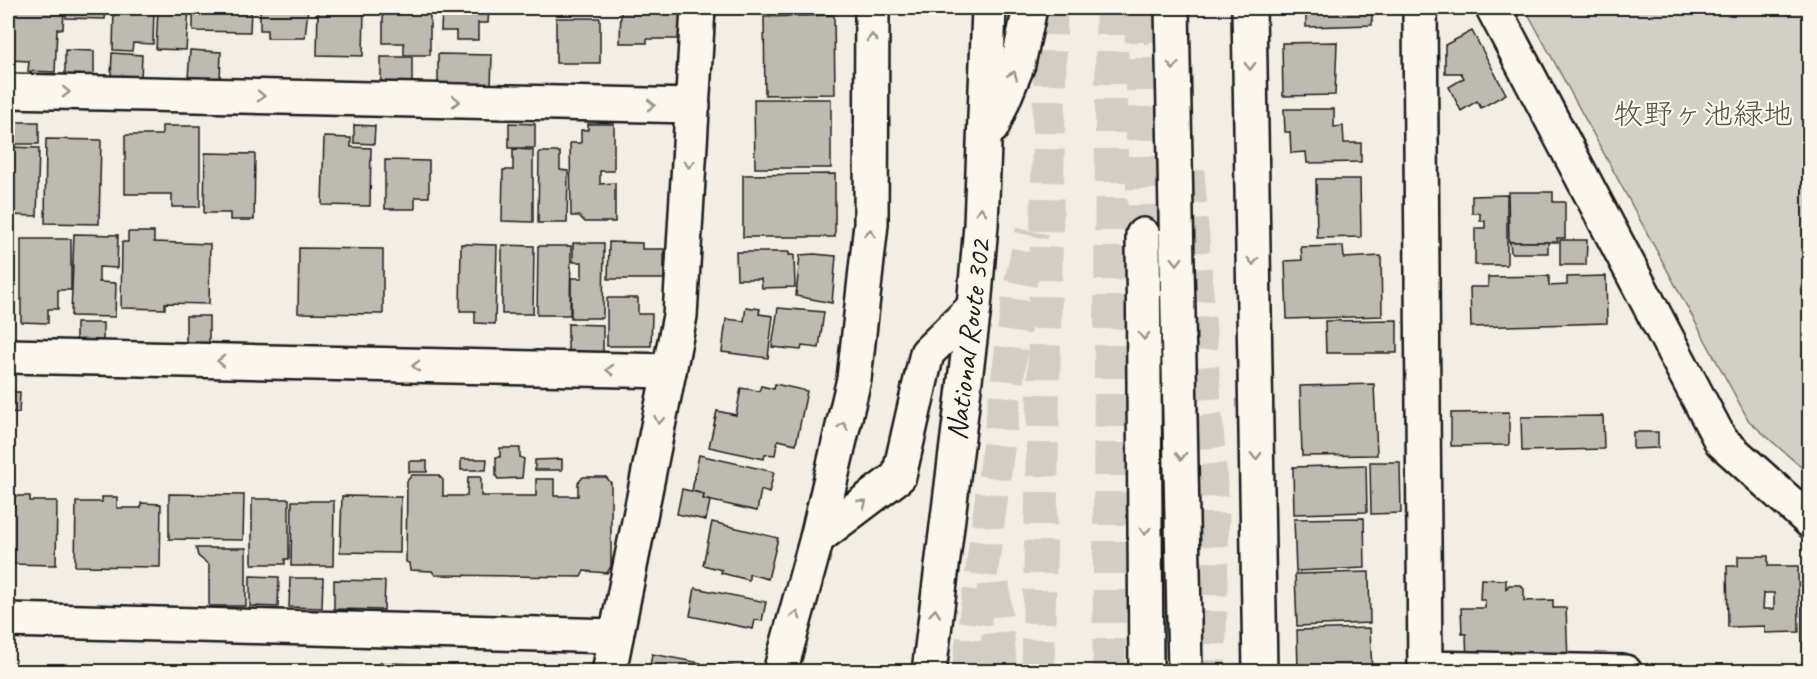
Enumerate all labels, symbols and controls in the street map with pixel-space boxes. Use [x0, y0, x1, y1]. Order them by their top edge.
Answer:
one-way arrow [866, 34, 878, 43]
one-way arrow [1167, 61, 1179, 70]
one-way arrow [1244, 61, 1256, 70]
one-way arrow [1006, 70, 1019, 80]
one-way arrow [61, 86, 70, 98]
one-way arrow [256, 90, 265, 103]
one-way arrow [451, 94, 460, 107]
park label: 牧野ヶ池緑地 [1613, 95, 1793, 133]
one-way arrow [646, 99, 655, 111]
one-way arrow [683, 160, 696, 169]
one-way arrow [975, 207, 988, 216]
one-way arrow [863, 229, 876, 238]
street label: National Route 302 [937, 235, 999, 442]
one-way arrow [1171, 256, 1183, 265]
one-way arrow [1247, 256, 1259, 265]
one-way arrow [1138, 331, 1150, 340]
one-way arrow [216, 355, 225, 367]
one-way arrow [411, 359, 420, 372]
one-way arrow [606, 364, 615, 376]
one-way arrow [653, 415, 666, 425]
one-way arrow [835, 421, 848, 431]
one-way arrow [1175, 451, 1187, 460]
one-way arrow [1250, 451, 1262, 460]
one-way arrow [857, 499, 868, 510]
one-way arrow [1139, 526, 1151, 535]
one-way arrow [929, 609, 941, 618]
one-way arrow [788, 610, 801, 620]

